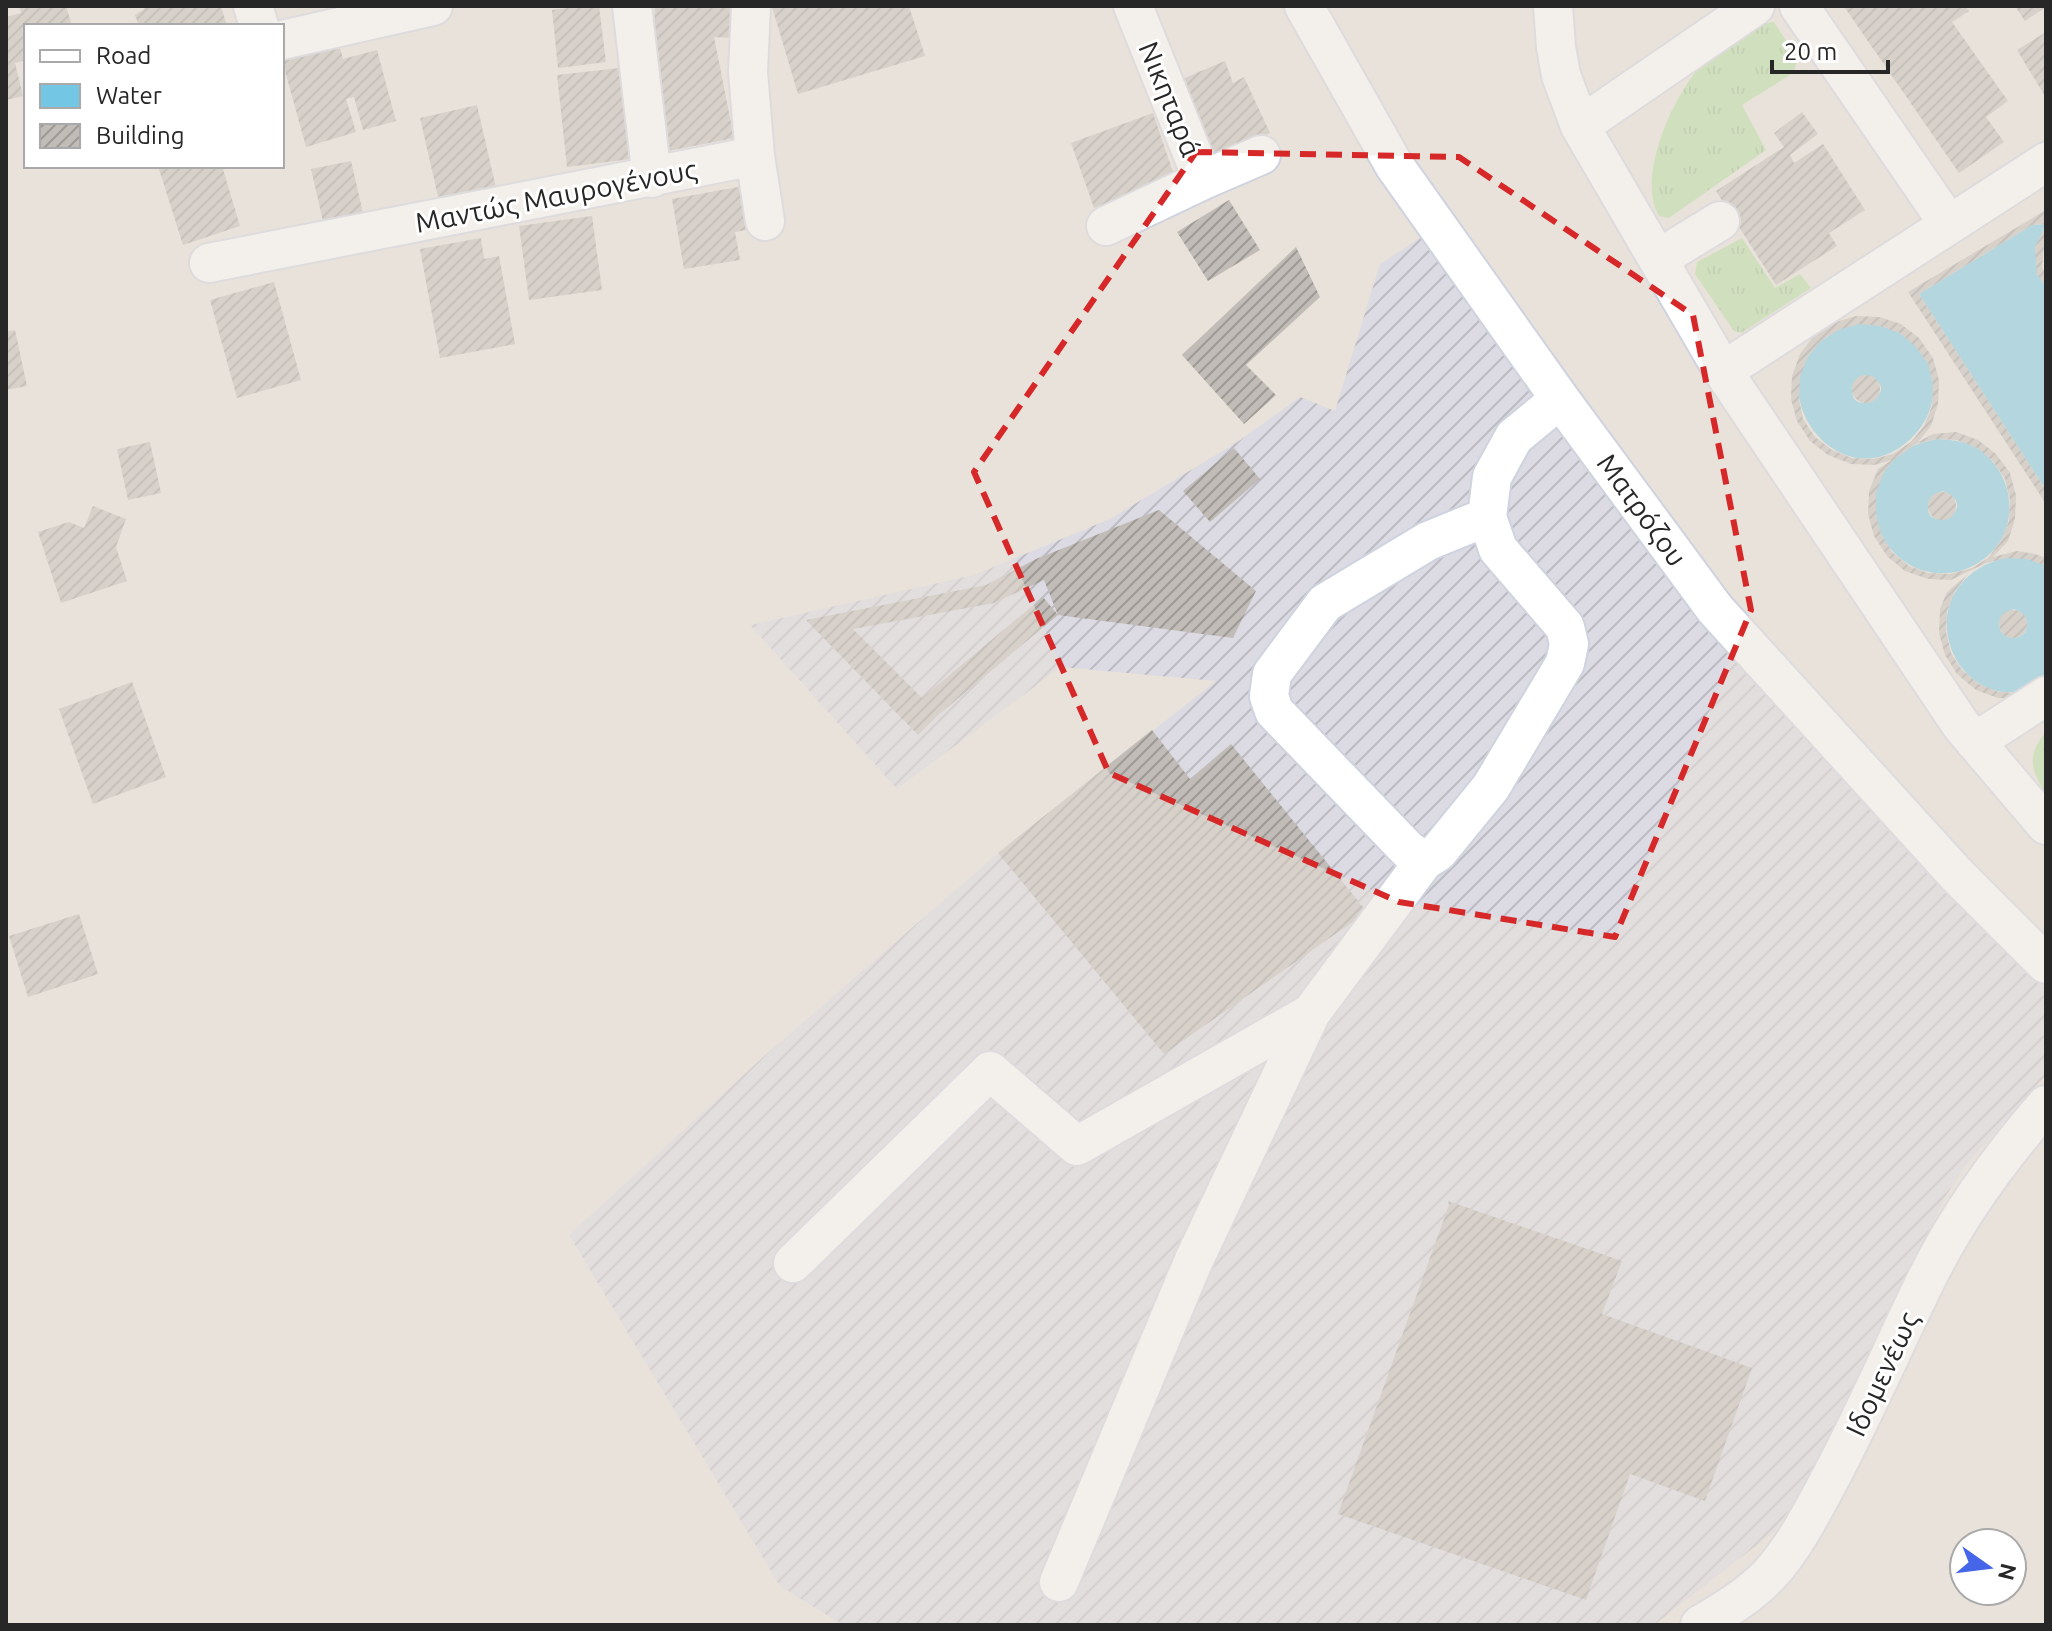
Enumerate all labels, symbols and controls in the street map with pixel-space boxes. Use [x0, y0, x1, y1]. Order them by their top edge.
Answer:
legend [24, 24, 284, 168]
scale bar [1772, 24, 1888, 74]
street label: Νικηταρά [1133, 37, 1208, 161]
text: 20 m [1784, 38, 1837, 65]
text: Road [96, 42, 151, 69]
text: Water [96, 82, 162, 109]
text: Building [96, 122, 184, 149]
street label: Μαντώς Μαυρογένους [413, 153, 700, 239]
street label: Ματρόζου [1591, 448, 1693, 572]
street label: Ιδομενέως [1839, 1306, 1925, 1441]
north arrow [1948, 1527, 2028, 1607]
text: N [1994, 1561, 2022, 1583]

